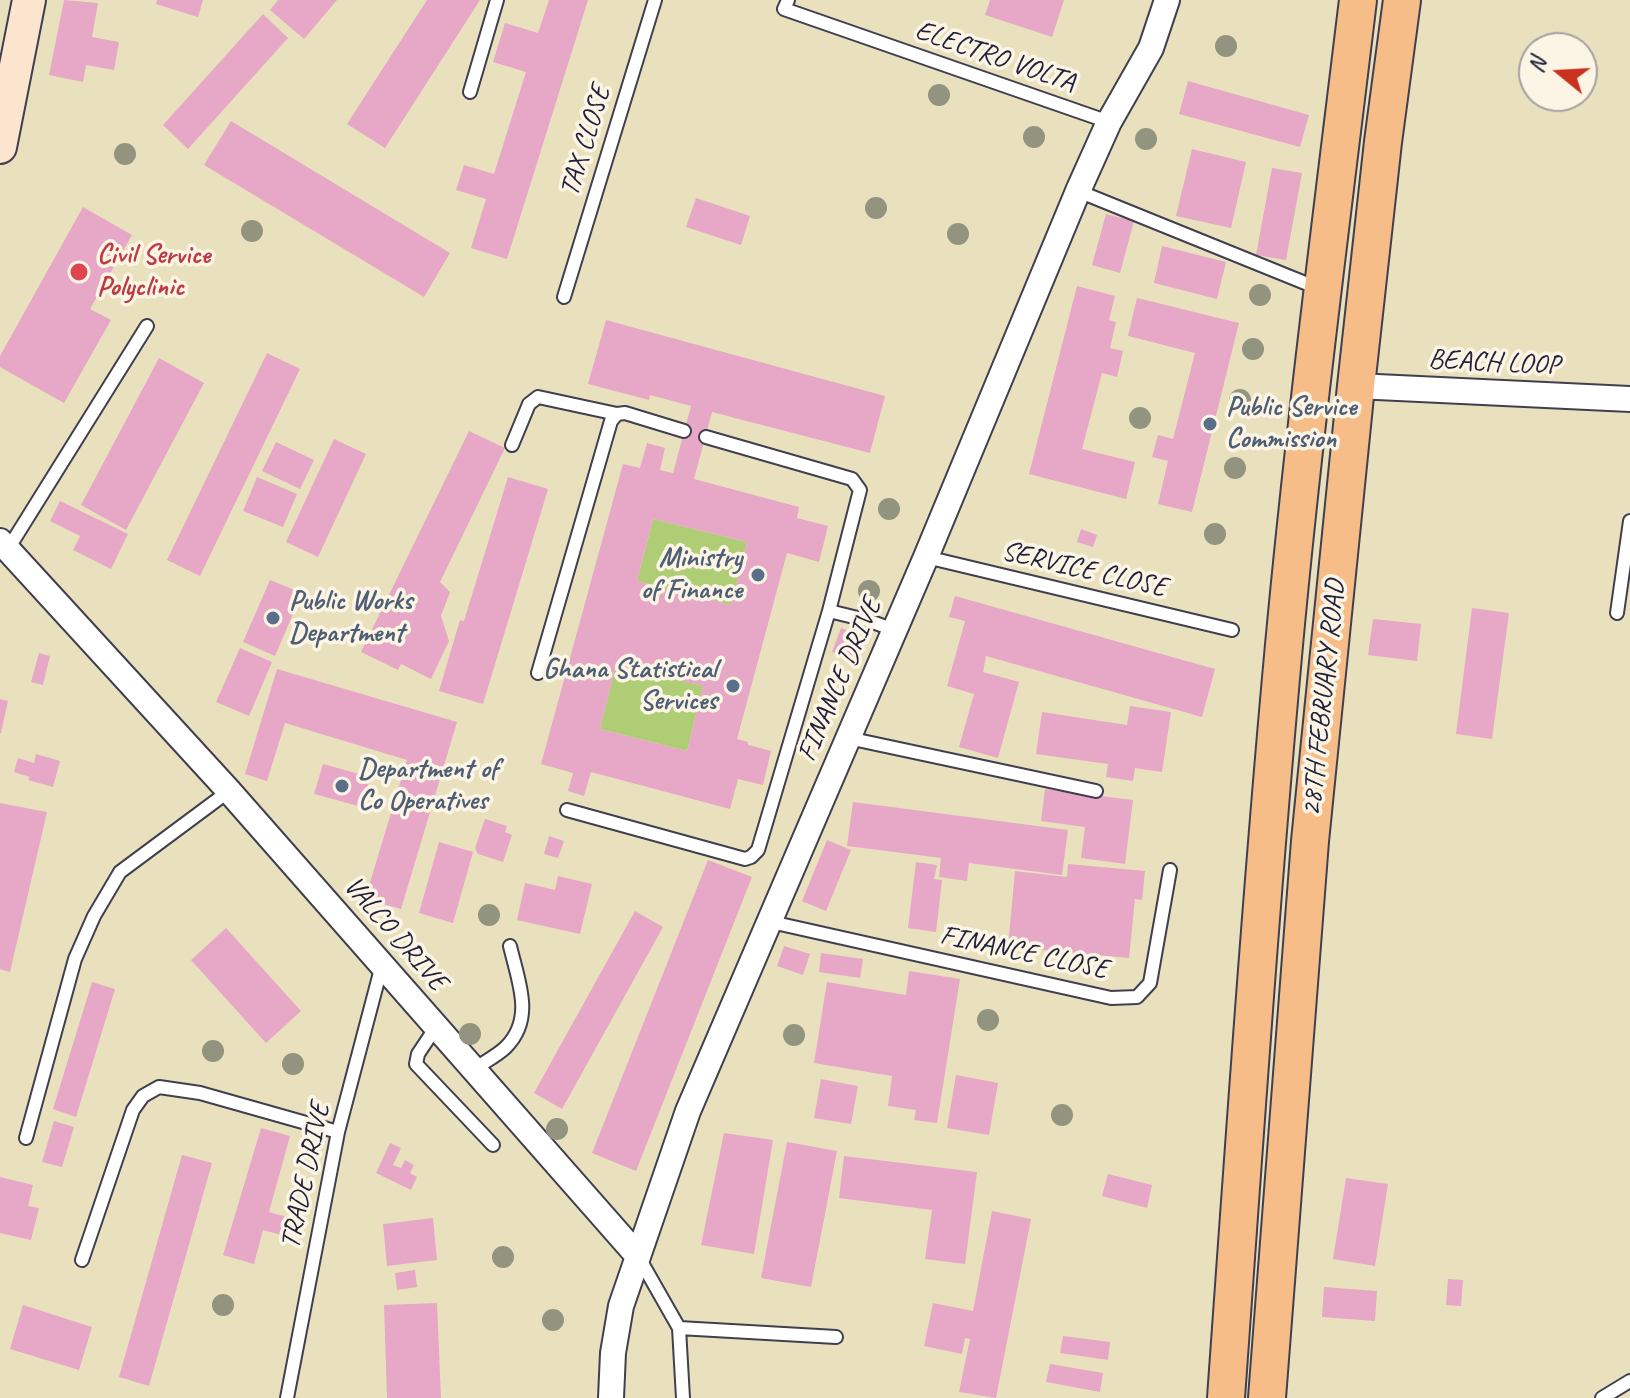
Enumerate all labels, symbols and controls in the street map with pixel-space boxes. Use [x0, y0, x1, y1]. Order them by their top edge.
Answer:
street label: ELECTRO VOLTA [911, 14, 1079, 100]
north arrow [1518, 32, 1598, 112]
text: N [1522, 54, 1552, 76]
street label: TAX CLOSE [553, 82, 619, 200]
place label: Civil Service Polyclinic [97, 239, 210, 305]
marker: Civil Service Polyclinic [68, 261, 90, 283]
street label: BEACH LOOP [1427, 343, 1561, 383]
place label: Public Service Commission [1226, 391, 1356, 457]
marker: Public Service Commission [1201, 415, 1219, 433]
street label: SERVICE CLOSE [998, 535, 1170, 605]
place label: Ministry of Finance [641, 542, 742, 608]
marker: Ministry of Finance [749, 566, 767, 584]
street label: 28TH FEBRUARY ROAD [1295, 578, 1353, 818]
place label: Public Works Department [289, 585, 412, 651]
street label: FINANCE DRIVE [791, 593, 889, 767]
marker: Public Works Department [264, 609, 282, 627]
place label: Ghana Statistical Services [543, 653, 717, 719]
marker: Ghana Statistical Services [724, 677, 742, 695]
place label: Department of Co Operatives [358, 753, 498, 819]
marker: Department of Co Operatives [333, 777, 351, 795]
street label: VALCO DRIVE [336, 870, 454, 998]
street label: FINANCE CLOSE [937, 919, 1111, 987]
street label: TRADE DRIVE [274, 1100, 338, 1252]

